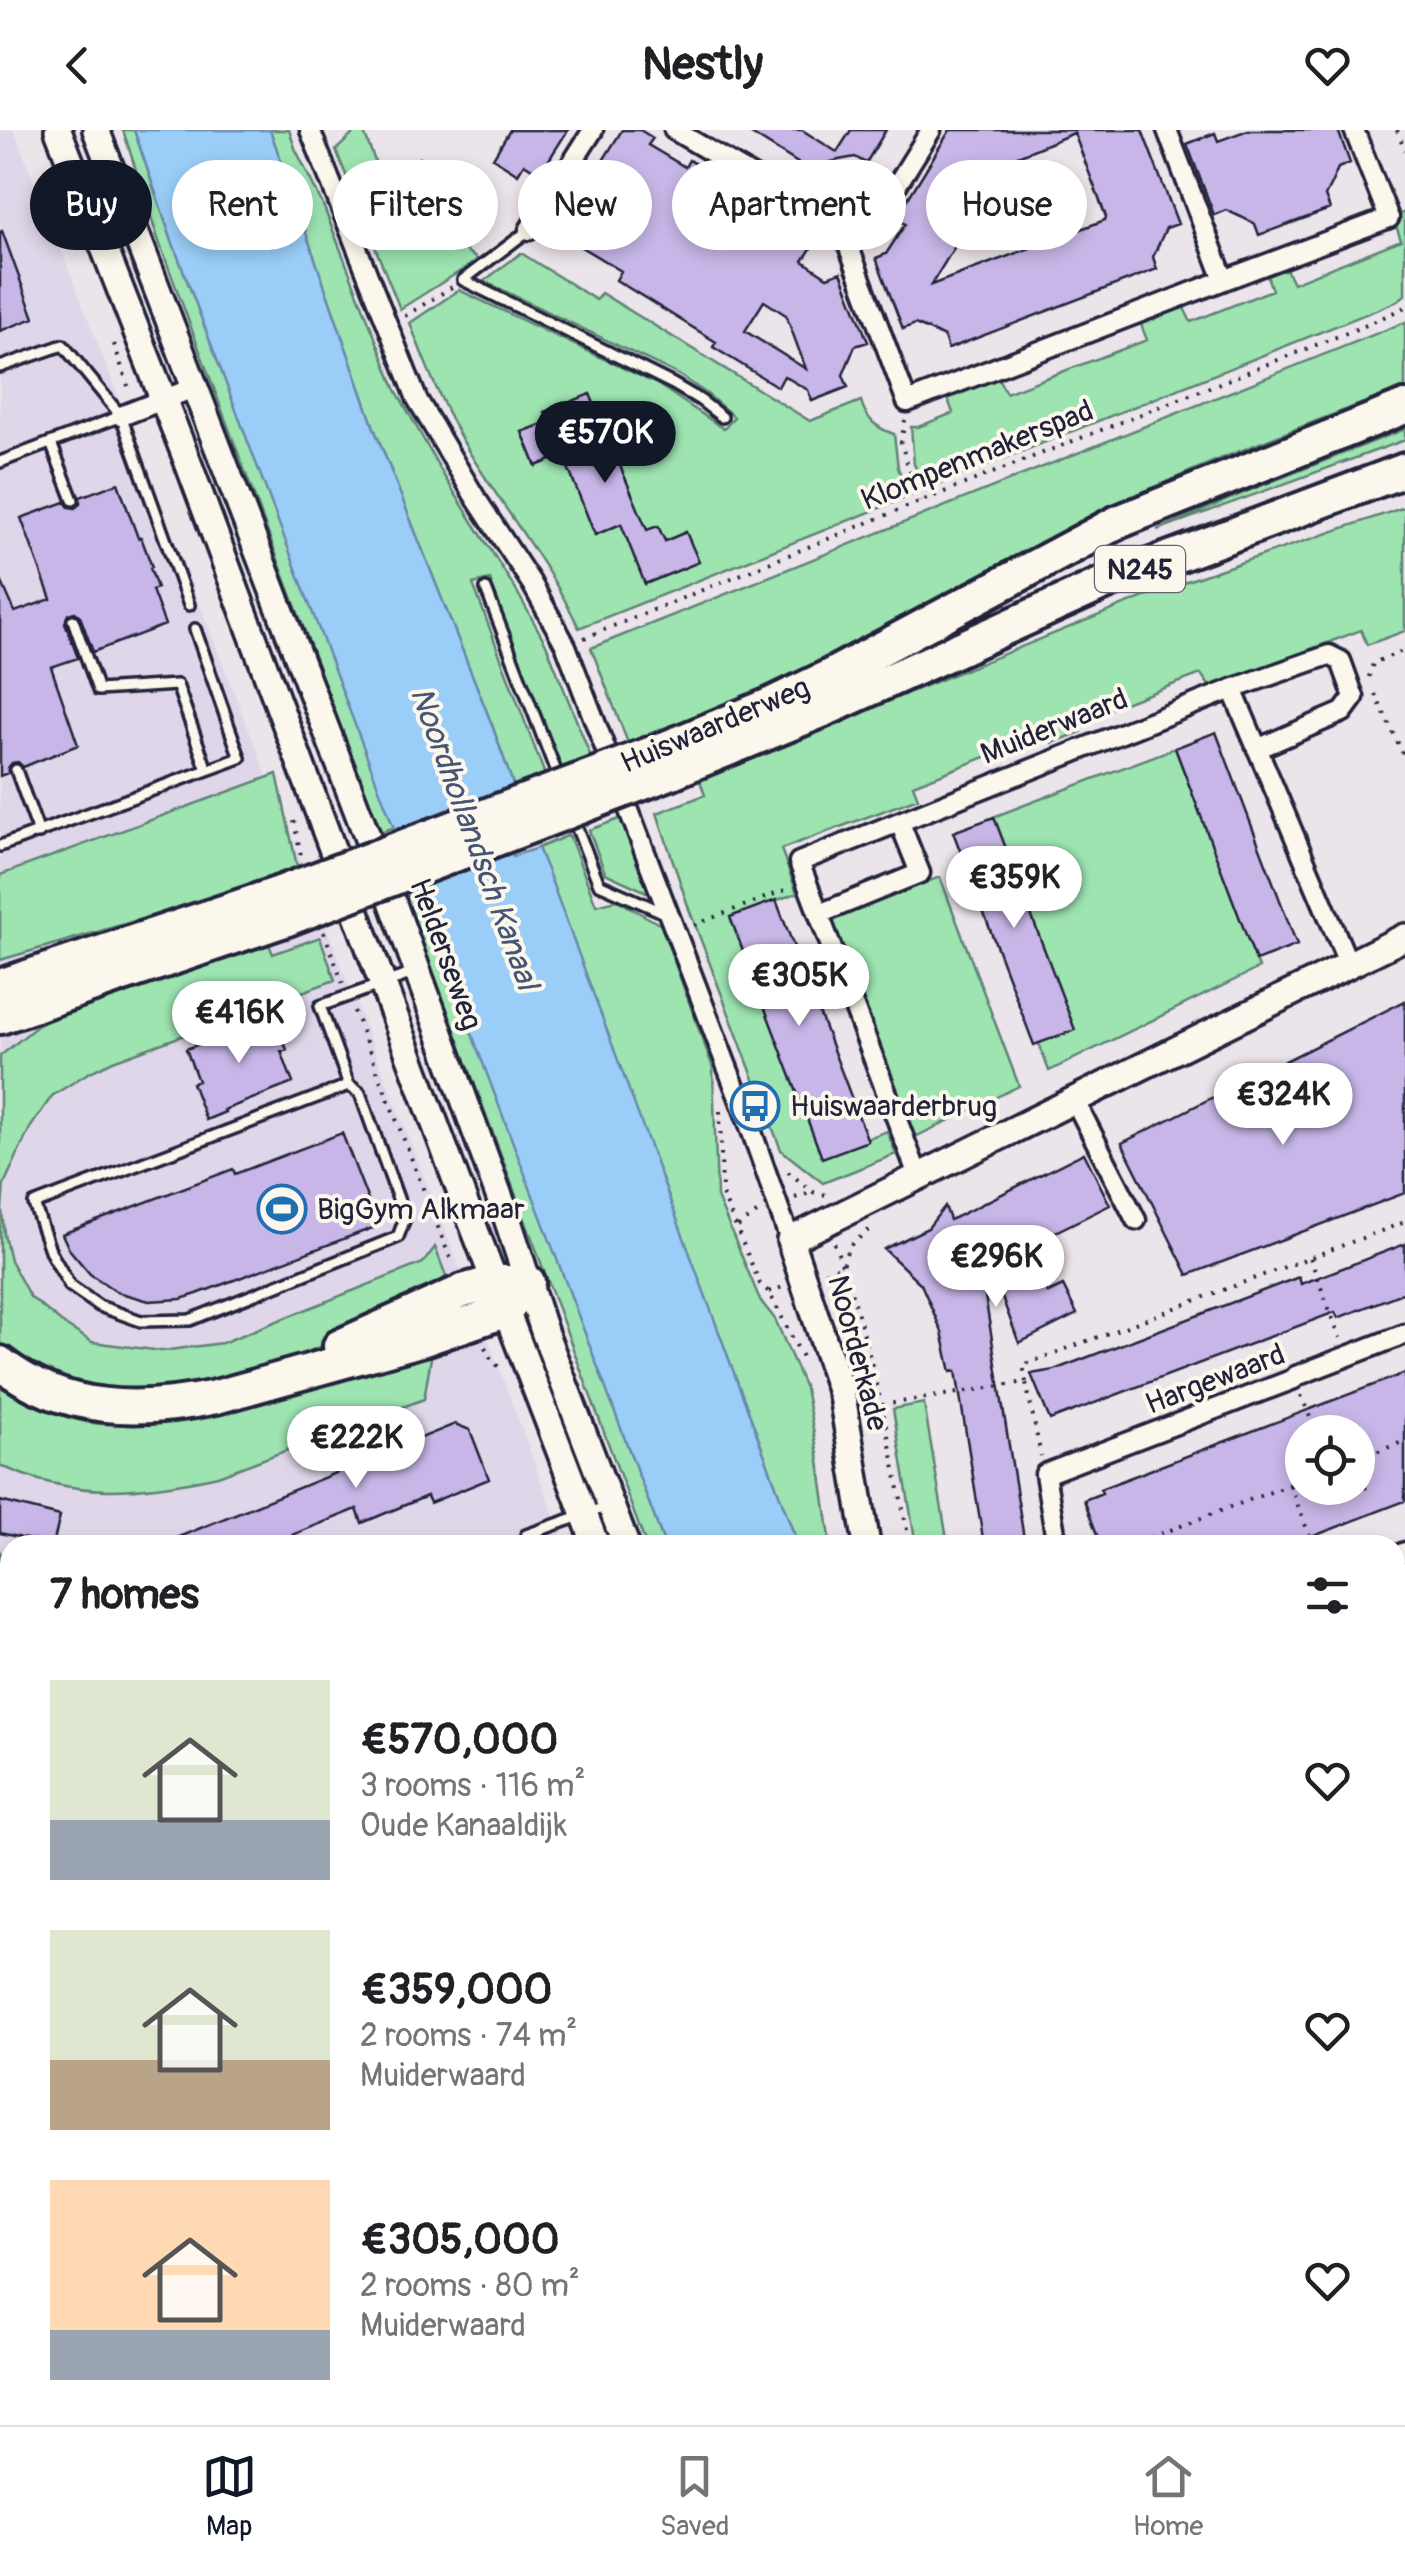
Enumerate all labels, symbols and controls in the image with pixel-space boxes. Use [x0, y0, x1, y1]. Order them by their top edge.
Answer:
text: Nestly [642, 37, 763, 93]
icon: back [50, 38, 105, 93]
icon: heart [1300, 38, 1355, 93]
chip: Buy [30, 160, 152, 250]
chip: Rent [172, 160, 313, 250]
chip: Filters [333, 160, 498, 250]
chip: New [518, 160, 652, 250]
chip: Apartment [672, 160, 906, 250]
chip: House [926, 160, 1087, 250]
street label: Klompenmakerspad [856, 392, 1099, 519]
pin: €570K [535, 401, 675, 486]
text: €570K [557, 413, 653, 453]
road number: N245 [1095, 546, 1185, 592]
street label: Huiswaarderweg [615, 669, 815, 782]
street label: Muiderwaard [975, 680, 1133, 773]
water label: Noordhollandsch Kanaal [401, 682, 549, 998]
pin: €359K [944, 846, 1084, 931]
text: €359K [968, 858, 1060, 898]
street label: Helderseweg [401, 873, 490, 1035]
pin: €305K [729, 944, 869, 1029]
text: €305K [750, 956, 848, 996]
pin: €416K [169, 981, 309, 1066]
text: €416K [194, 993, 284, 1033]
pin: €324K [1213, 1063, 1353, 1148]
text: €324K [1236, 1075, 1330, 1115]
bus stop icon: Huiswaarderbrug [729, 1080, 781, 1132]
place label: Huiswaarderbrug [790, 1088, 997, 1125]
sports icon: BigGym Alkmaar [256, 1183, 308, 1235]
place label: BigGym Alkmaar [317, 1191, 525, 1228]
pin: €296K [926, 1225, 1066, 1310]
text: €296K [949, 1237, 1043, 1277]
street label: Noorderkade [819, 1271, 896, 1435]
street label: Hargewaard [1140, 1336, 1290, 1423]
pin: €222K [286, 1406, 426, 1491]
map controls [1285, 1415, 1375, 1505]
button: locate [1285, 1415, 1375, 1505]
text: €222K [309, 1418, 403, 1458]
icon: filters [1300, 1568, 1355, 1623]
text: 7 homes [50, 1569, 199, 1621]
text: €570,000 [360, 1714, 558, 1766]
icon: home [130, 1720, 250, 1840]
icon: heart [1300, 1753, 1355, 1808]
text: 3 rooms · 116 m² [360, 1766, 585, 1806]
text: Oude Kanaaldijk [360, 1806, 567, 1846]
text: €359,000 [360, 1964, 552, 2016]
icon: home [130, 1970, 250, 2090]
icon: heart [1300, 2003, 1355, 2058]
text: 2 rooms · 74 m² [360, 2016, 577, 2056]
text: Muiderwaard [360, 2056, 526, 2096]
text: €305,000 [360, 2214, 559, 2266]
icon: home [130, 2220, 250, 2340]
icon: heart [1300, 2253, 1355, 2308]
text: 2 rooms · 80 m² [360, 2266, 580, 2306]
text: Muiderwaard [360, 2306, 526, 2346]
tab: Map [202, 2449, 257, 2544]
tab: Saved [660, 2449, 729, 2544]
tab: Home [1133, 2449, 1203, 2544]

